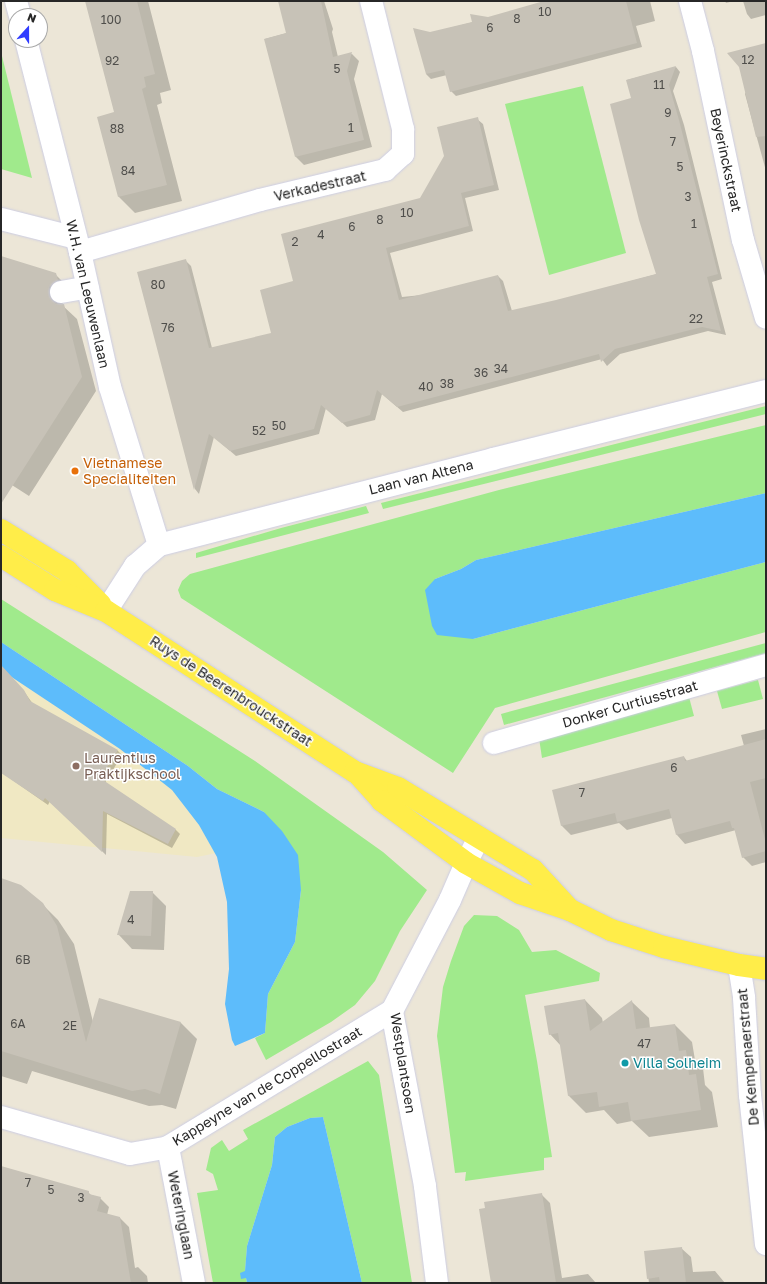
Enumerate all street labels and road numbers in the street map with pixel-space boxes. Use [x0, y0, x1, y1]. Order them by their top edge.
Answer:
street label: Beyerinckstraat [707, 106, 745, 214]
street label: Verkadestraat [272, 167, 368, 205]
street label: W.H. van Leeuwenlaan [63, 218, 113, 370]
street label: Laan van Altena [367, 456, 475, 498]
street label: Ruys de Beerenbrouckstraat [147, 632, 315, 750]
street label: Donker Curtiusstraat [560, 677, 700, 731]
street label: De Kempenaerstraat [734, 988, 762, 1126]
street label: Westplantsoen [387, 1011, 419, 1115]
street label: Kappeyne van de Coppellostraat [169, 1023, 365, 1149]
street label: Weteringlaan [164, 1169, 198, 1261]

